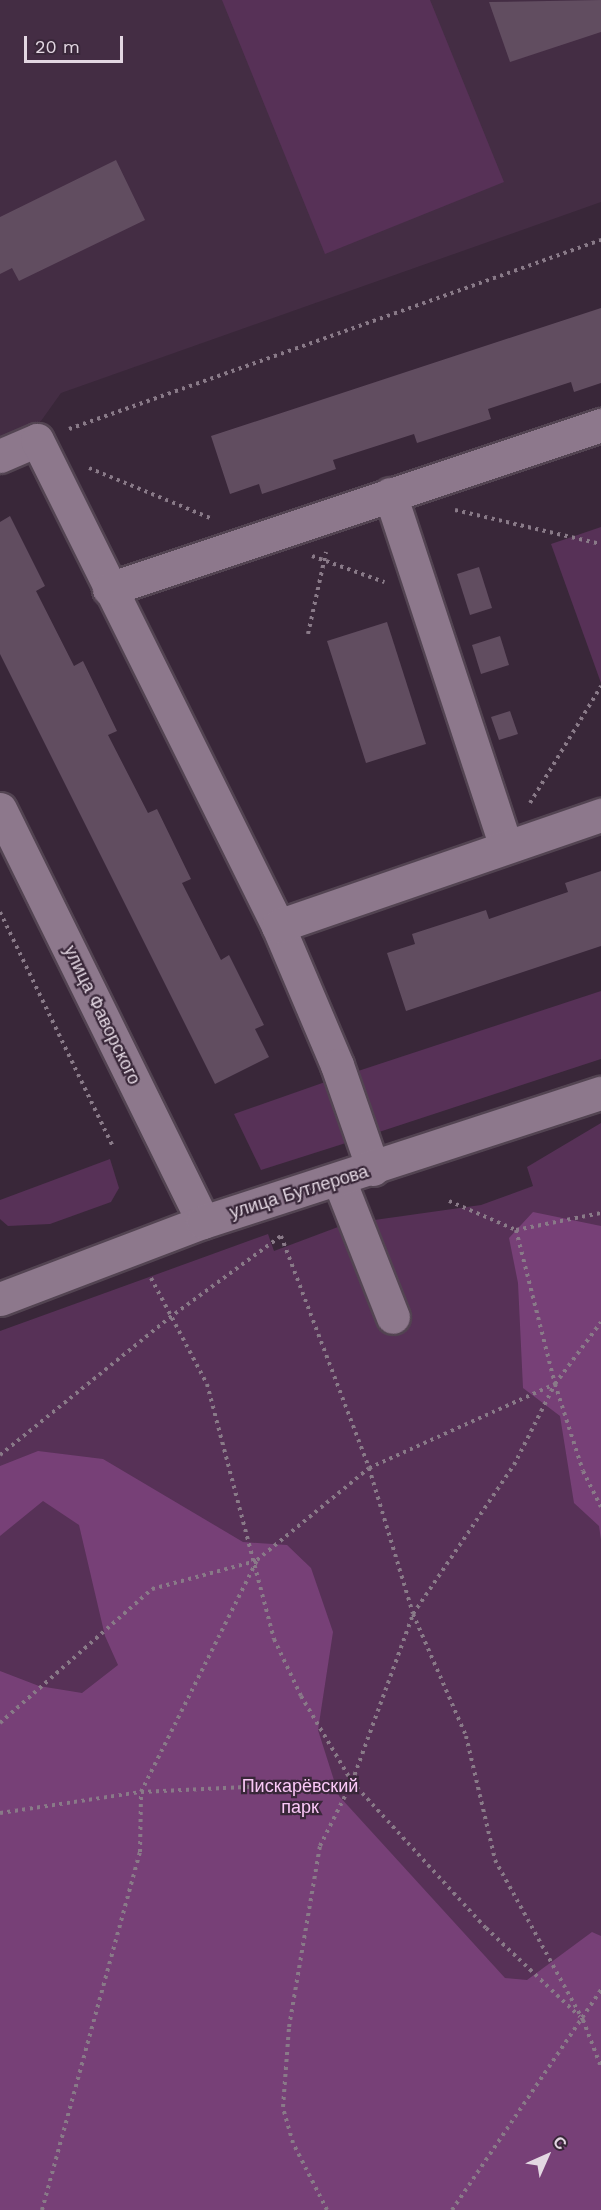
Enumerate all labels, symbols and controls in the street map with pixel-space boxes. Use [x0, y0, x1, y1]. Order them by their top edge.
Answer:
scale bar [27, 24, 126, 62]
text: 20 m [35, 36, 80, 57]
street label: улица Фаворского [59, 942, 145, 1088]
street label: улица Бутлерова [227, 1161, 371, 1223]
park label: Пискарёвский парк [242, 1776, 358, 1818]
north arrow [517, 2126, 577, 2186]
text: С [549, 2132, 571, 2154]

